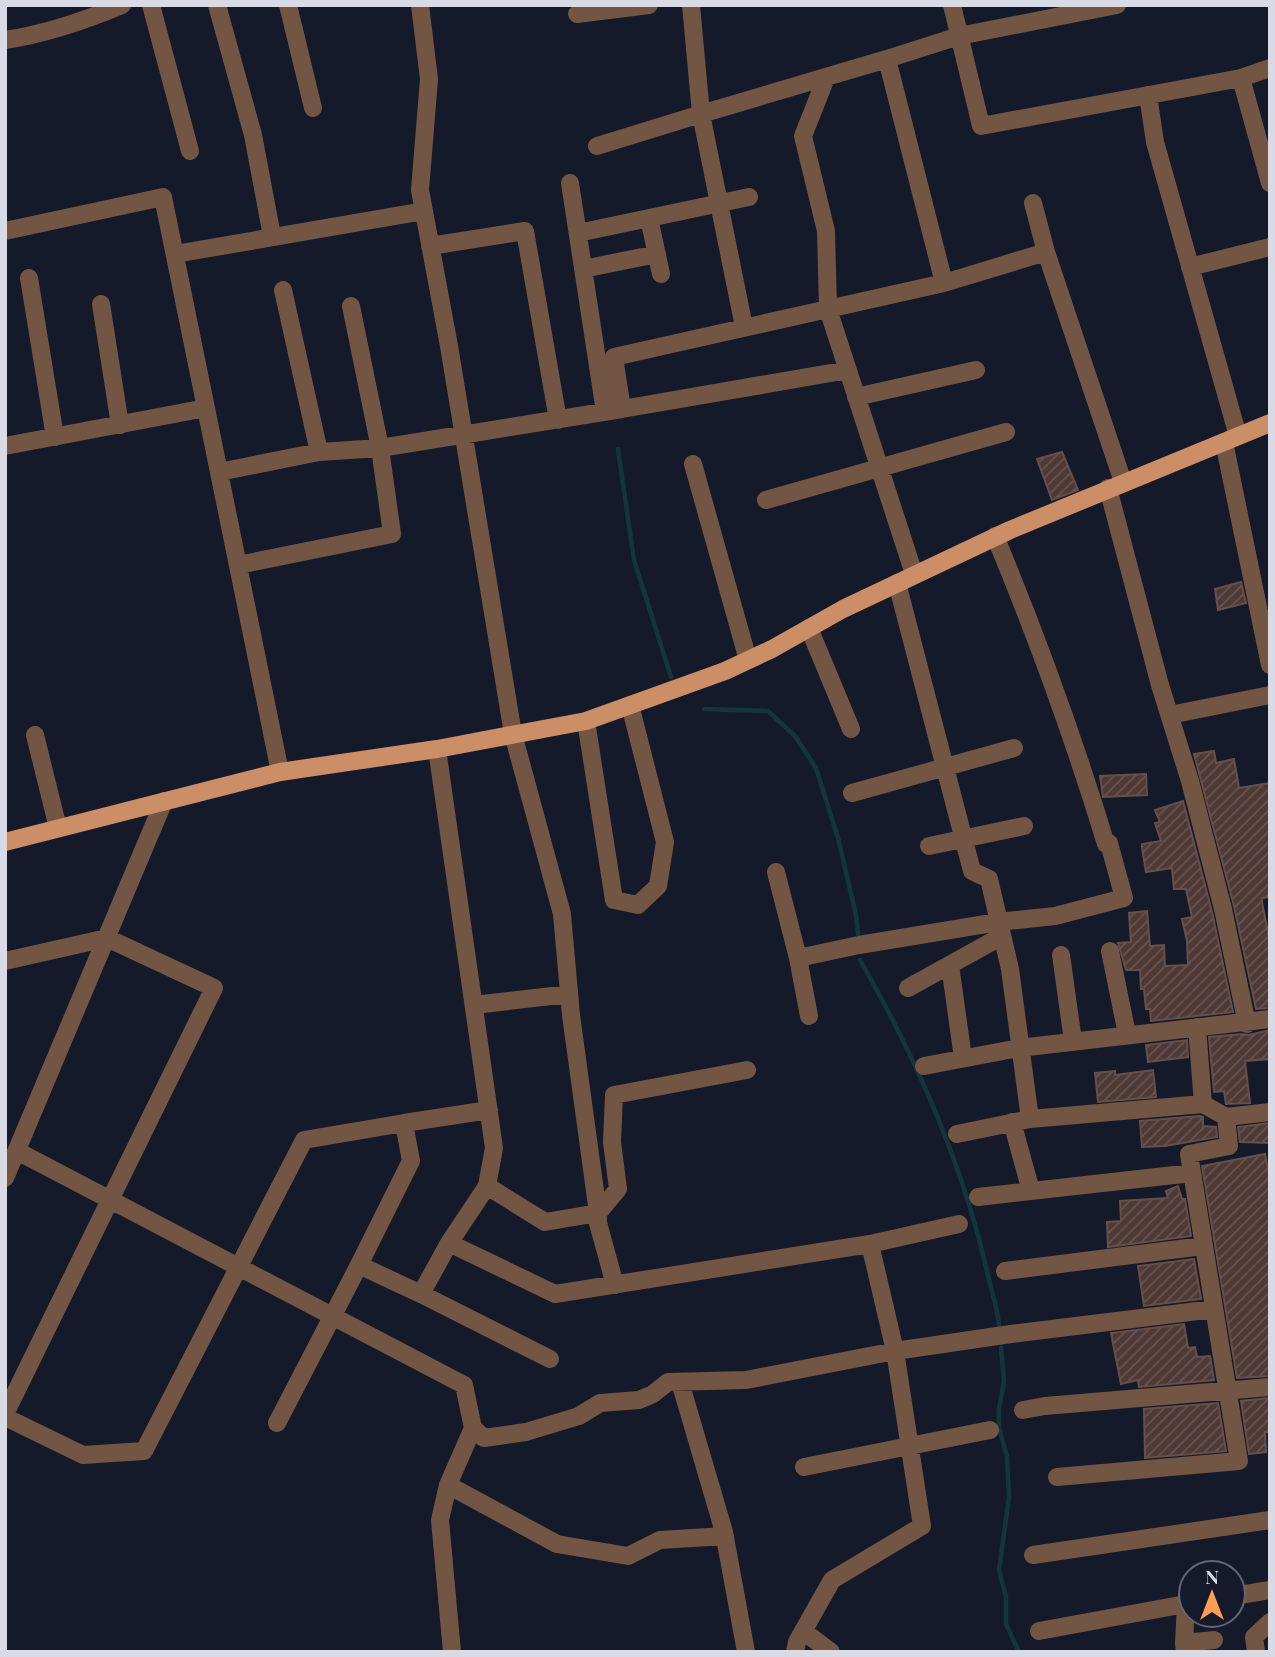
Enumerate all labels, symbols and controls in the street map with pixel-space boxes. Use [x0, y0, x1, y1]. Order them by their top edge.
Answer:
north arrow [1177, 1559, 1247, 1629]
text: N [1205, 1563, 1219, 1589]

